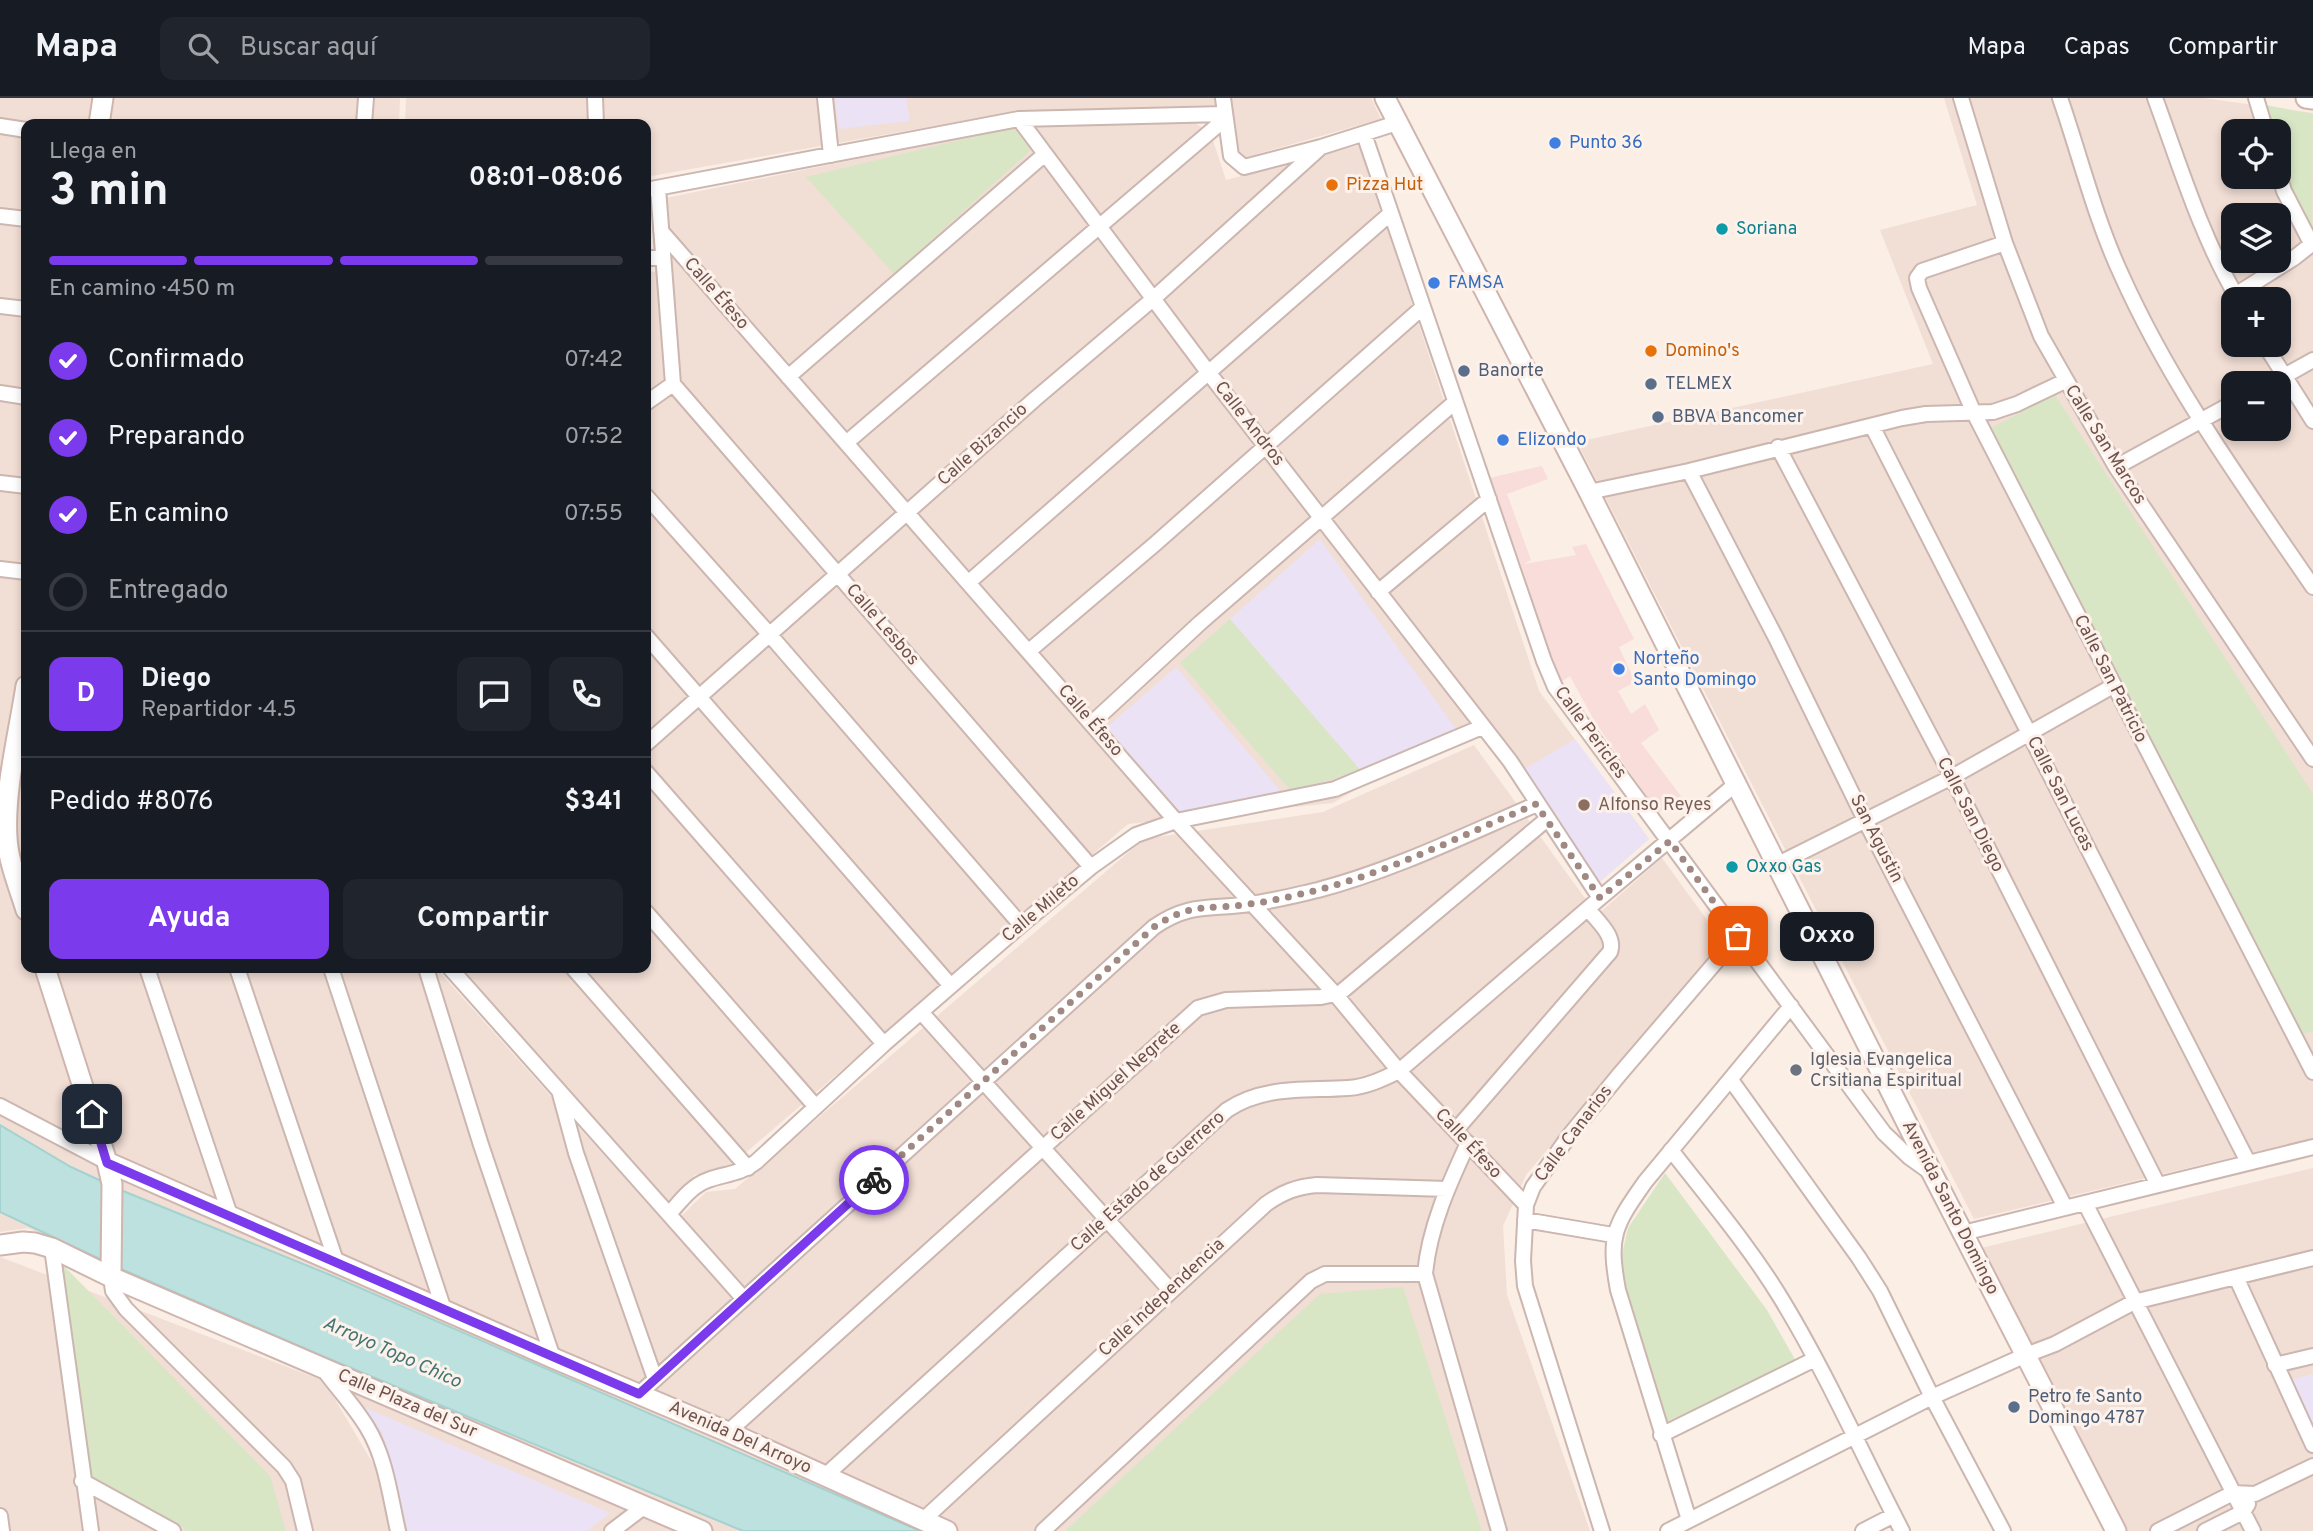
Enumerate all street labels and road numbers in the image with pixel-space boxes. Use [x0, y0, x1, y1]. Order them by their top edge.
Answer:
street label: Calle Éfeso [678, 252, 755, 335]
street label: Calle Andros [1209, 377, 1289, 471]
street label: Calle San Marcos [2059, 381, 2151, 509]
street label: Calle Bizancio [933, 398, 1033, 492]
street label: Calle Lesbos [840, 579, 924, 671]
street label: Calle San Patricio [2068, 611, 2152, 747]
street label: Calle Éfeso [1052, 679, 1129, 762]
street label: Calle Pericles [1549, 682, 1631, 784]
street label: Calle San Lucas [2021, 733, 2099, 855]
street label: Calle San Diego [1931, 754, 2009, 876]
street label: San Agustin [1844, 791, 1908, 887]
street label: Calle Mileto [997, 870, 1085, 948]
street label: Calle Miguel Negrete [1046, 1017, 1186, 1147]
street label: Calle Canarios [1530, 1081, 1618, 1187]
street label: Calle Éfeso [1429, 1102, 1508, 1184]
street label: Calle Estado de Guerrero [1066, 1106, 1230, 1258]
street label: Avenida Santo Domingo [1896, 1117, 2004, 1299]
street label: Calle Independencia [1094, 1234, 1230, 1362]
street label: Calle Plaza del Sur [334, 1364, 480, 1444]
street label: Avenida Del Arroyo [665, 1396, 815, 1480]

